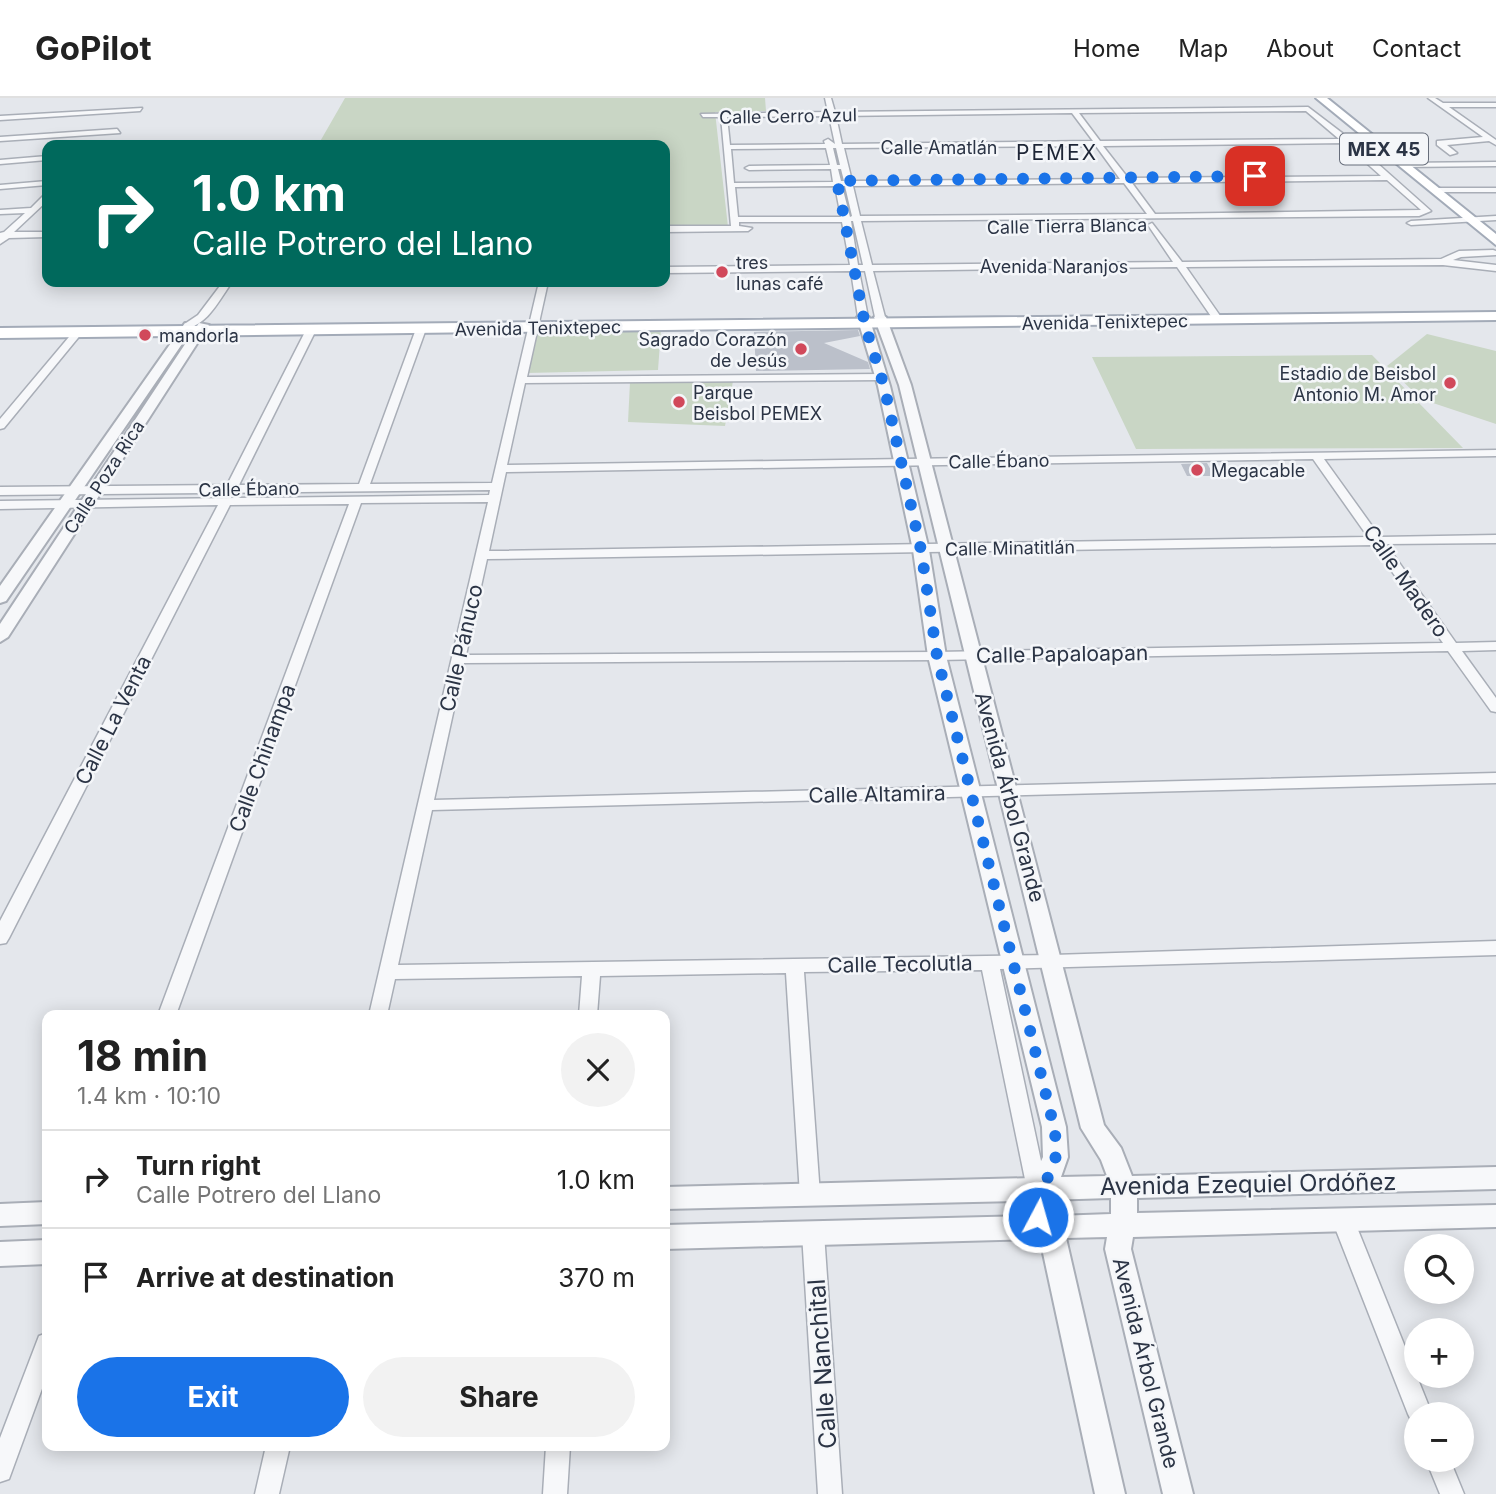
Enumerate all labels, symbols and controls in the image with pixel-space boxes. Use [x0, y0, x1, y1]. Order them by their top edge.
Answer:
text: GoPilot [35, 28, 152, 68]
text: Home [1073, 34, 1140, 63]
text: Map [1178, 34, 1228, 63]
text: About [1266, 34, 1334, 63]
text: Contact [1372, 34, 1461, 63]
street label: Calle Cerro Azul [719, 104, 857, 128]
road number: MEX 45 [1340, 134, 1428, 164]
street label: Calle Amatlán [881, 137, 997, 158]
district label: PEMEX [1016, 140, 1098, 165]
pin [1225, 146, 1285, 206]
icon: arrive [1236, 157, 1274, 195]
text: 1.0 km [192, 164, 346, 223]
icon: right [77, 168, 168, 259]
street label: Calle Tierra Blanca [987, 214, 1147, 238]
text: Calle Potrero del Llano [192, 224, 533, 263]
place label: tres lunas café [736, 252, 824, 294]
street label: Avenida Naranjos [980, 256, 1128, 277]
marker: tres lunas café [714, 264, 730, 280]
street label: Avenida Tenixtepec [1022, 310, 1188, 334]
street label: Avenida Tenixtepec [455, 316, 621, 340]
place label: mandorla [159, 325, 239, 346]
marker: mandorla [137, 327, 153, 343]
place label: Sagrado Corazón de Jesús [639, 329, 787, 371]
marker: Sagrado Corazón de Jesús [793, 341, 809, 357]
place label: Estadio de Beisbol Antonio M. Amor [1279, 363, 1436, 405]
marker: Estadio de Beisbol Antonio M. Amor [1442, 375, 1458, 391]
place label: Parque Beisbol PEMEX [693, 382, 822, 424]
marker: Parque Beisbol PEMEX [671, 394, 687, 410]
street label: Calle Poza Rica [59, 416, 149, 538]
street label: Calle Ébano [948, 449, 1050, 472]
place label: Megacable [1211, 460, 1305, 481]
marker: Megacable [1189, 462, 1205, 478]
street label: Calle Ébano [198, 477, 300, 500]
street label: Calle Madero [1358, 520, 1454, 642]
street label: Calle Minatitlán [945, 536, 1075, 560]
street label: Calle Pánuco [434, 582, 488, 714]
street label: Calle Papaloapan [976, 640, 1148, 668]
street label: Calle La Venta [70, 651, 156, 789]
street label: Calle Chinampa [224, 681, 300, 835]
street label: Avenida Árbol Grande [970, 689, 1051, 905]
street label: Calle Altamira [808, 780, 946, 808]
street label: Calle Tecolutla [827, 950, 973, 978]
text: 18 min [77, 1030, 208, 1081]
button: close [561, 1033, 635, 1107]
text: 1.4 km · 10:10 [77, 1082, 221, 1110]
text: Turn right [136, 1150, 261, 1181]
icon: right [77, 1160, 115, 1198]
text: 1.0 km [557, 1164, 635, 1195]
street label: Avenida Ezequiel Ordóñez [1099, 1167, 1397, 1201]
position arrow [1001, 1180, 1075, 1254]
text: Calle Potrero del Llano [136, 1181, 381, 1209]
map controls [1404, 1234, 1474, 1472]
button: search [1404, 1234, 1474, 1304]
street label: Avenida Árbol Grande [1108, 1255, 1185, 1471]
icon: arrive [77, 1258, 115, 1296]
text: Arrive at destination [136, 1262, 395, 1293]
text: 370 m [558, 1262, 635, 1293]
street label: Calle Nanchital [802, 1278, 842, 1450]
button: + [1404, 1318, 1474, 1388]
button: Exit [77, 1357, 349, 1437]
button: Share [363, 1357, 635, 1437]
button: − [1404, 1402, 1474, 1472]

